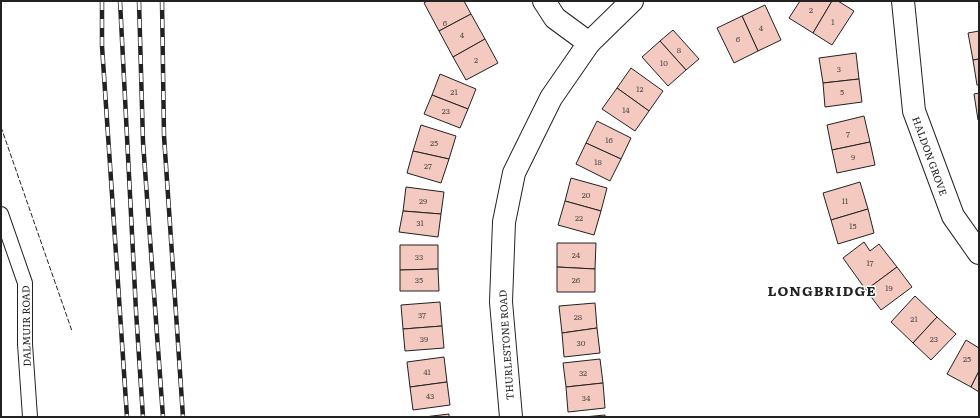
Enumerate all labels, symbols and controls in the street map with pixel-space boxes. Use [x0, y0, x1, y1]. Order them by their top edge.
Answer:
house number: 2 [809, 4, 813, 15]
house number: 1 [831, 16, 835, 27]
house number: 6 [443, 17, 448, 28]
house number: 4 [759, 22, 764, 33]
house number: 4 [460, 29, 465, 40]
house number: 6 [736, 33, 741, 44]
house number: 8 [677, 44, 682, 55]
house number: 2 [474, 54, 478, 65]
house number: 10 [660, 57, 668, 68]
house number: 3 [837, 63, 841, 74]
house number: 12 [636, 83, 644, 94]
house number: 21 [450, 86, 458, 97]
house number: 5 [840, 86, 844, 97]
house number: 14 [622, 104, 630, 115]
house number: 23 [442, 105, 450, 116]
street label: HALDON GROVE [909, 114, 952, 197]
house number: 7 [846, 128, 850, 139]
house number: 16 [605, 134, 613, 145]
house number: 25 [430, 137, 438, 148]
house number: 9 [851, 151, 855, 162]
house number: 18 [594, 156, 602, 167]
house number: 27 [424, 160, 432, 171]
house number: 20 [582, 189, 591, 200]
house number: 29 [419, 195, 427, 206]
house number: 11 [842, 195, 849, 206]
house number: 22 [575, 212, 583, 223]
house number: 31 [416, 217, 425, 228]
house number: 15 [849, 220, 857, 231]
house number: 24 [572, 249, 581, 260]
house number: 33 [415, 251, 423, 262]
house number: 17 [866, 257, 874, 268]
house number: 35 [415, 274, 423, 285]
house number: 26 [572, 274, 581, 285]
district label: LONGBRIDGE [767, 280, 877, 300]
house number: 19 [885, 282, 893, 293]
street label: DALMUIR ROAD [17, 285, 34, 367]
street label: THURLESTONE ROAD [494, 289, 517, 401]
house number: 37 [418, 309, 426, 320]
house number: 28 [574, 311, 583, 322]
house number: 21 [910, 313, 918, 324]
house number: 39 [420, 333, 428, 344]
house number: 23 [930, 333, 938, 344]
house number: 30 [577, 337, 586, 348]
house number: 25 [963, 353, 971, 364]
house number: 41 [423, 366, 432, 377]
house number: 32 [579, 367, 587, 378]
house number: 43 [426, 390, 434, 401]
house number: 34 [582, 392, 591, 403]

